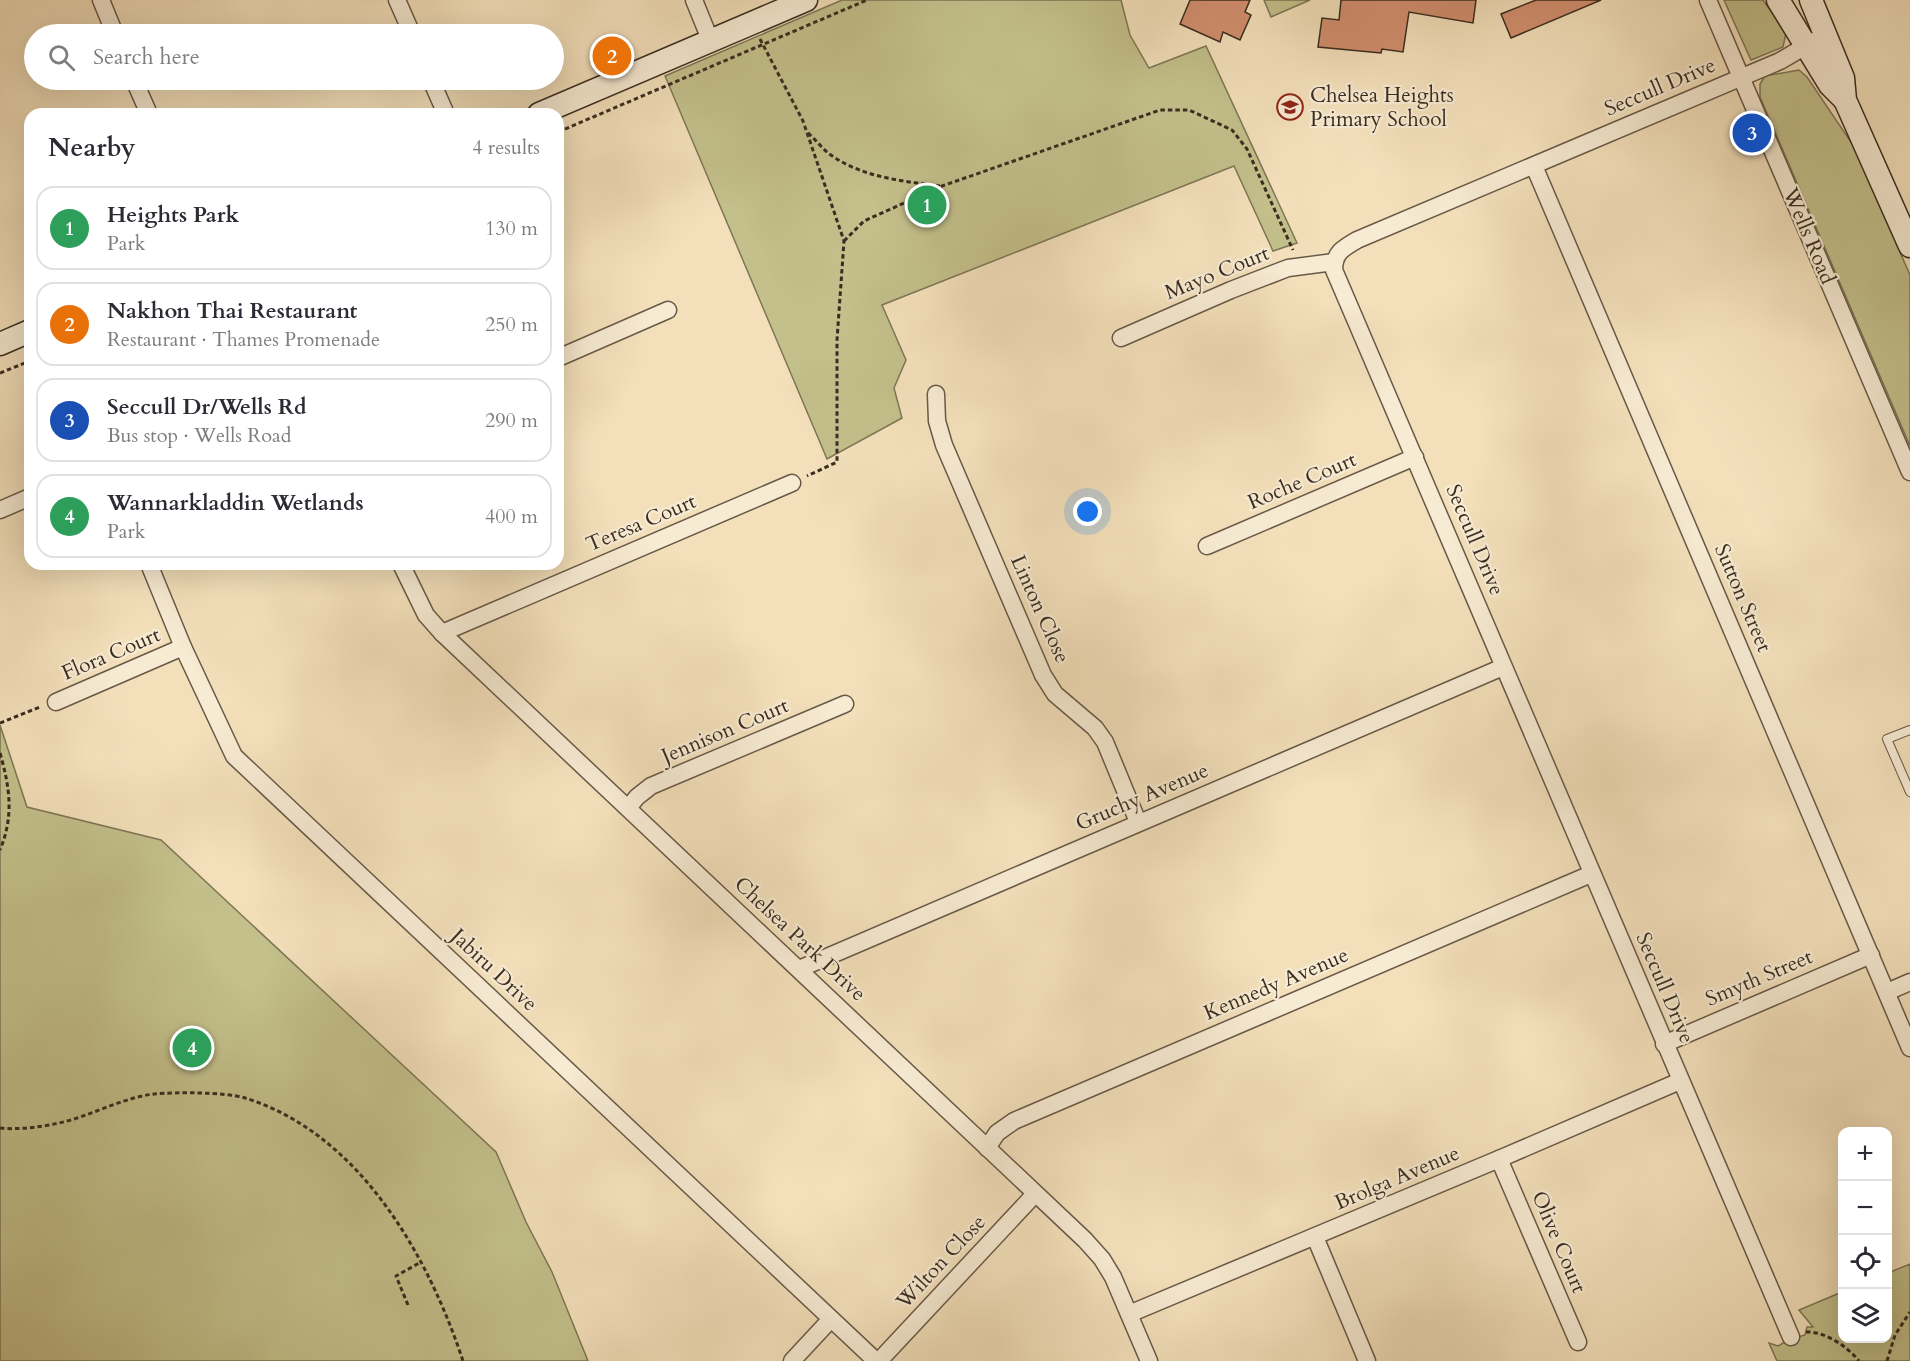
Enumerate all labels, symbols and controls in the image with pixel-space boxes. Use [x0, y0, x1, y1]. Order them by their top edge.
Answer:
search box [24, 24, 564, 90]
pin: 2 [592, 34, 632, 78]
icon: search [45, 41, 78, 74]
text: Search here [93, 42, 200, 72]
street label: Seccull Drive [1600, 51, 1720, 123]
place label: Chelsea Heights Primary School [1310, 81, 1454, 134]
school or university icon: Chelsea Heights Primary School [1275, 92, 1305, 122]
pin: 3 [1732, 110, 1772, 156]
text: Nearby [48, 130, 136, 165]
text: 4 results [472, 134, 540, 161]
pin: 1 [908, 182, 946, 228]
street label: Wells Road [1775, 182, 1842, 289]
text: Heights Park [107, 200, 239, 230]
text: 1 [64, 215, 75, 242]
text: 130 m [485, 215, 538, 242]
text: Park [107, 230, 145, 257]
street label: Mayo Court [1160, 239, 1274, 307]
text: Nakhon Thai Restaurant [107, 296, 357, 326]
text: 2 [64, 311, 75, 338]
text: 250 m [485, 311, 538, 338]
text: Restaurant · Thames Promenade [107, 326, 380, 353]
text: Seccull Dr/Wells Rd [107, 392, 307, 422]
text: 3 [64, 407, 75, 434]
text: 290 m [485, 407, 538, 434]
text: Bus stop · Wells Road [107, 422, 291, 449]
street label: Roche Court [1243, 445, 1361, 517]
street label: Seccull Drive [1439, 480, 1511, 600]
street label: Teresa Court [581, 487, 701, 559]
text: Wannarkladdin Wetlands [107, 488, 364, 518]
your location [1073, 497, 1102, 526]
text: 4 [64, 503, 75, 530]
text: 400 m [485, 503, 538, 530]
text: Park [107, 518, 145, 545]
street label: Sutton Street [1707, 540, 1779, 657]
street label: Linton Close [1003, 550, 1077, 668]
street label: Flora Court [57, 620, 165, 688]
street label: Jennison Court [654, 691, 793, 772]
street label: Gruchy Avenue [1071, 756, 1213, 838]
street label: Chelsea Park Drive [728, 870, 872, 1008]
street label: Jabiru Drive [442, 920, 544, 1018]
street label: Seccull Drive [1629, 928, 1701, 1048]
street label: Kennedy Avenue [1199, 940, 1353, 1028]
street label: Smyth Street [1701, 942, 1817, 1014]
pin: 4 [172, 1026, 212, 1070]
map controls [1838, 1127, 1892, 1343]
button: + [1838, 1127, 1892, 1181]
street label: Brolga Avenue [1330, 1139, 1464, 1217]
button: − [1838, 1181, 1892, 1235]
street label: Olive Court [1524, 1186, 1594, 1298]
street label: Wilton Close [889, 1208, 992, 1316]
button: locate [1838, 1235, 1892, 1289]
button: layers [1838, 1289, 1892, 1343]

